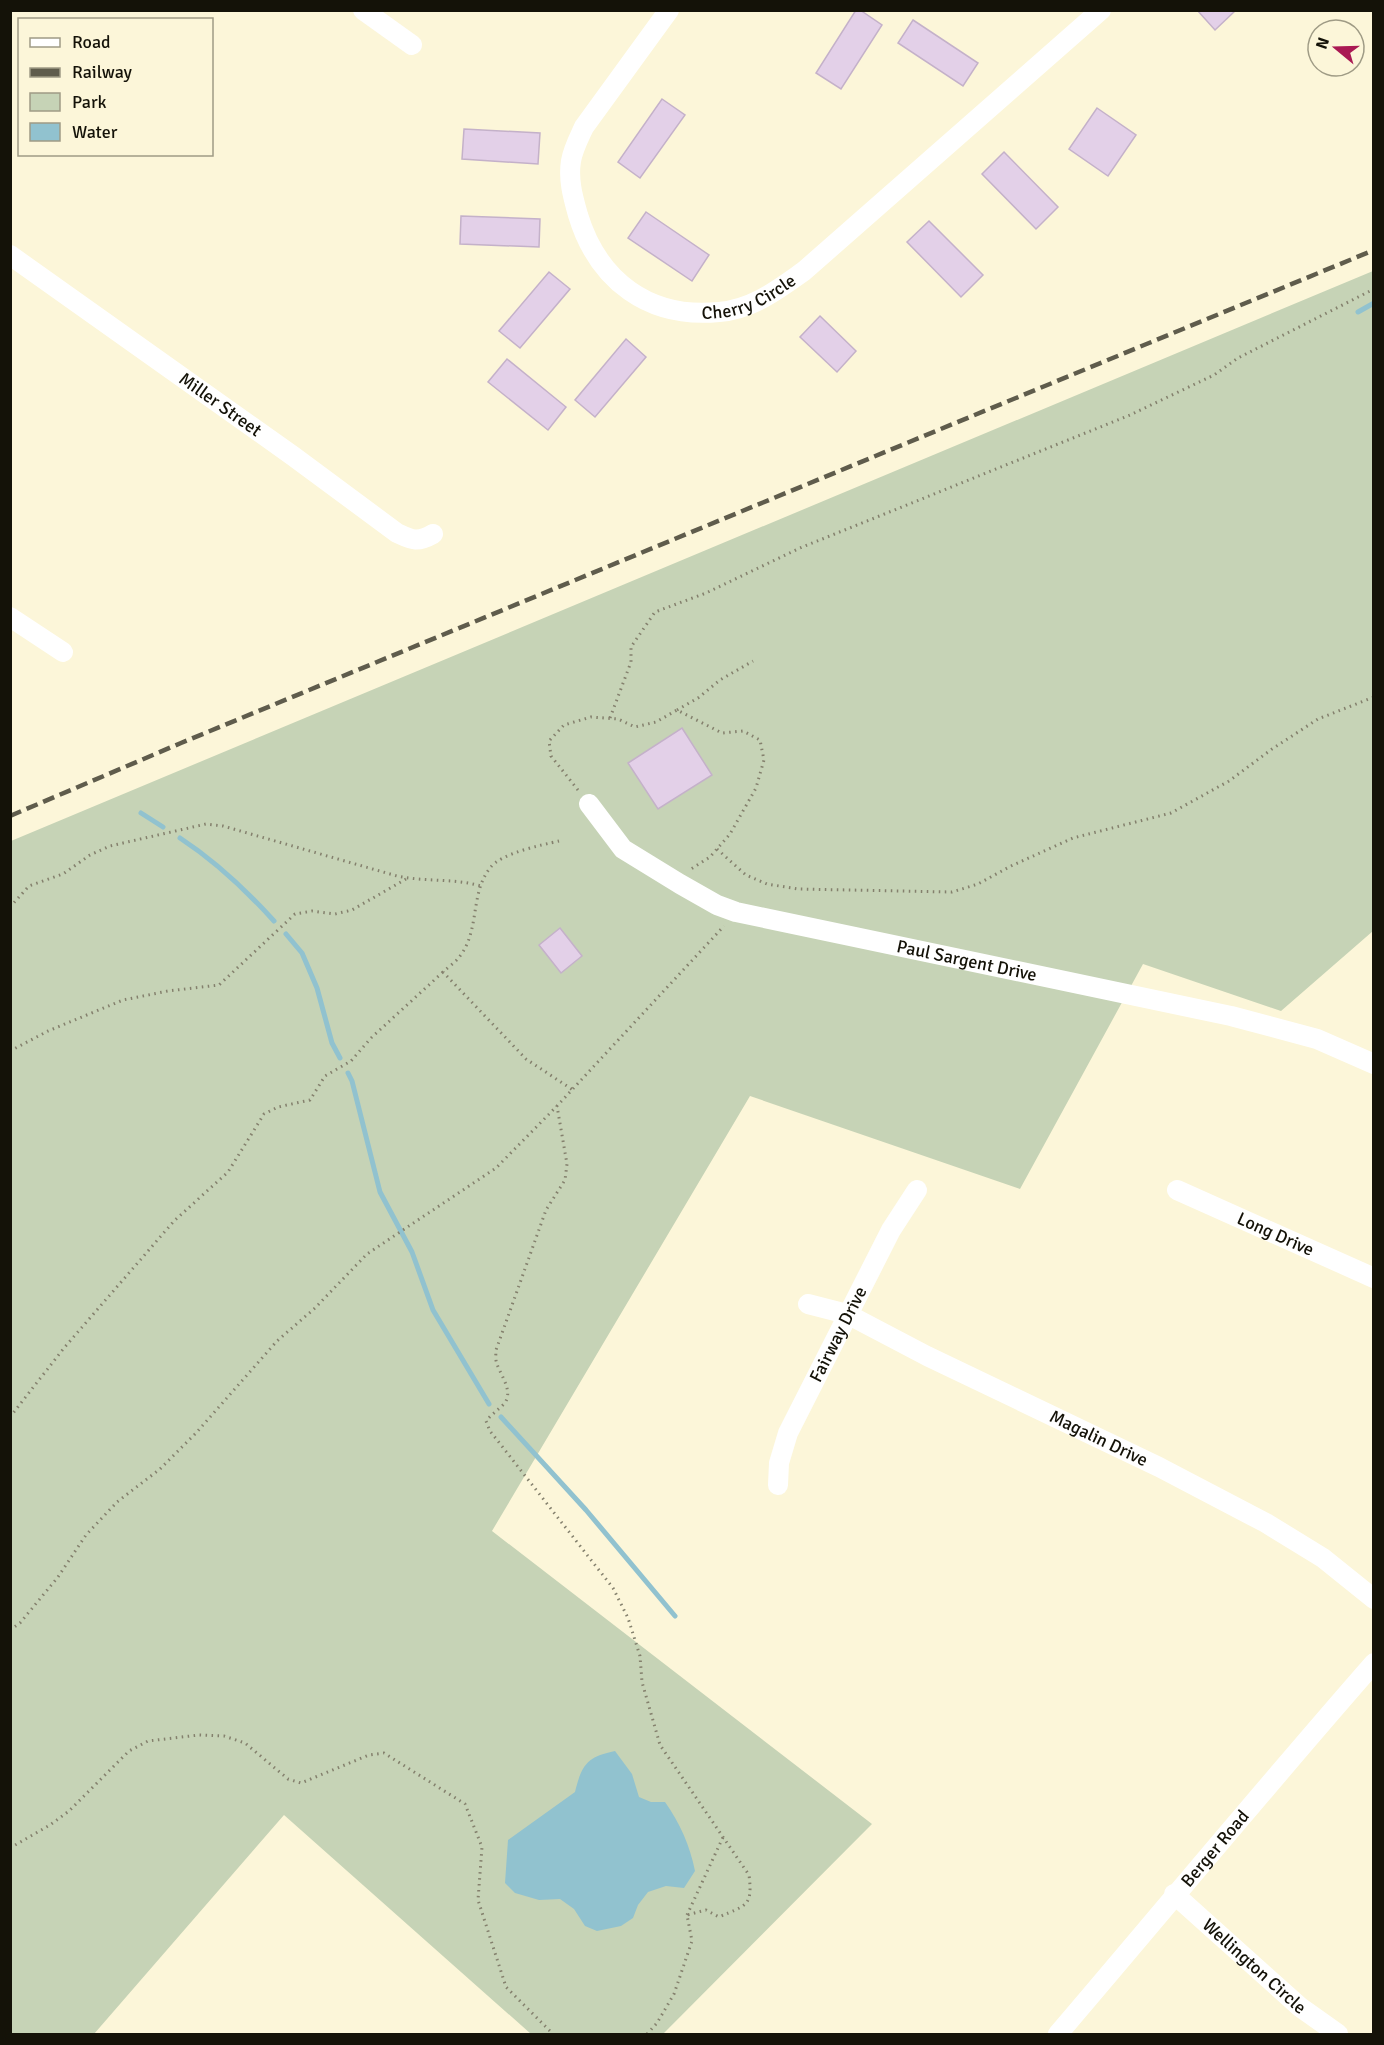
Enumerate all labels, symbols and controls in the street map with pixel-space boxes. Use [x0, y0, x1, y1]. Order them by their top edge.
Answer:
legend [18, 18, 213, 156]
north arrow [1306, 18, 1366, 78]
text: Road [72, 31, 111, 53]
text: N [1311, 35, 1334, 52]
text: Railway [72, 61, 133, 83]
text: Park [72, 91, 107, 113]
text: Water [72, 121, 118, 143]
street label: Cherry Circle [701, 269, 800, 324]
street label: Miller Street [175, 368, 266, 441]
street label: Paul Sargent Drive [895, 935, 1039, 986]
street label: Long Drive [1234, 1207, 1317, 1261]
street label: Fairway Drive [805, 1283, 871, 1386]
street label: Magalin Drive [1046, 1405, 1152, 1471]
street label: Berger Road [1176, 1805, 1254, 1892]
street label: Wellington Circle [1198, 1914, 1310, 2019]

